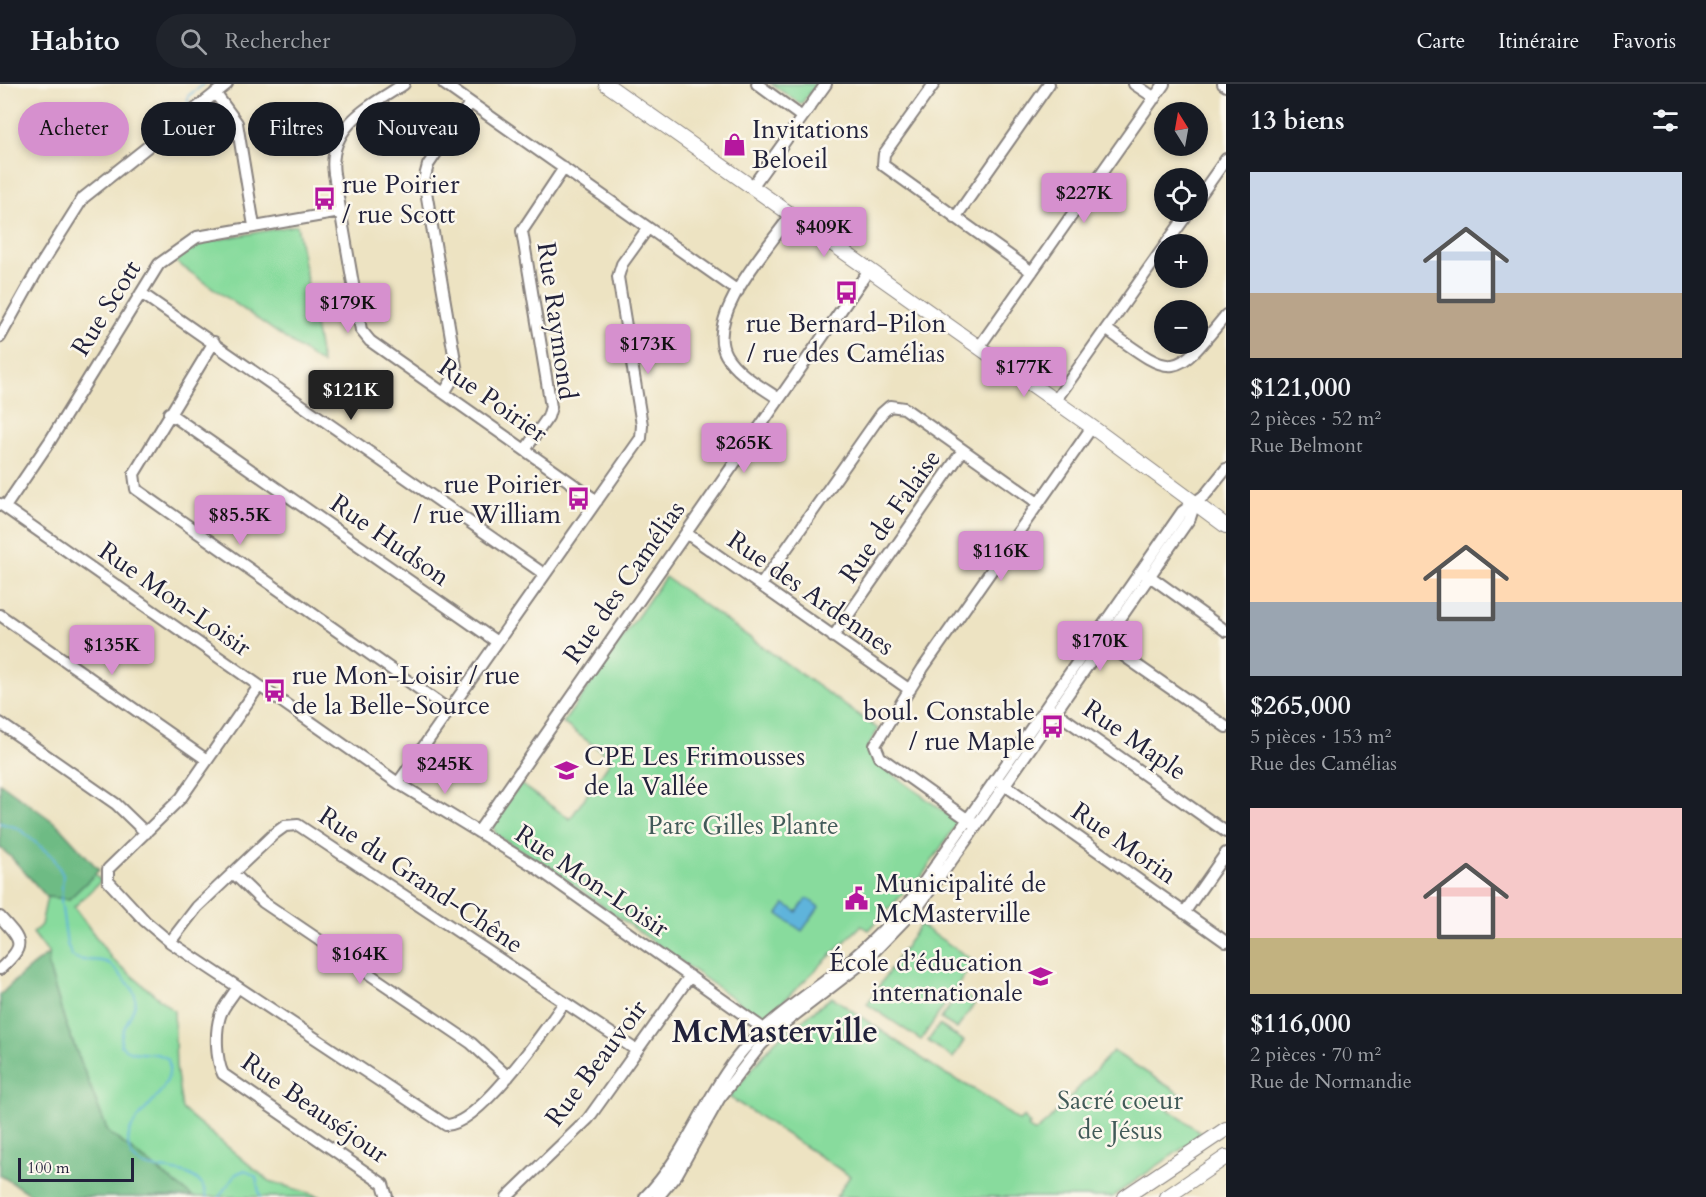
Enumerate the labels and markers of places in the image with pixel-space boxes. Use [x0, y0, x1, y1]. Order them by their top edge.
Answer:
place label: Invitations Beloeil [752, 112, 869, 177]
shop icon: Invitations Beloeil [721, 131, 747, 157]
place label: rue Poirier / rue Scott [342, 167, 460, 232]
pin: $227K [1042, 173, 1126, 224]
bus stop icon: rue Poirier / rue Scott [311, 186, 337, 212]
pin: $409K [782, 207, 866, 258]
bus stop icon: rue Bernard-Pilon / rue des Camélias [833, 279, 859, 305]
pin: $179K [306, 283, 390, 334]
place label: rue Bernard-Pilon / rue des Camélias [746, 306, 947, 371]
pin: $173K [606, 324, 690, 375]
pin: $177K [982, 347, 1066, 398]
pin: $121K [309, 370, 393, 421]
pin: $265K [702, 423, 786, 474]
place label: rue Poirier / rue William [413, 467, 562, 532]
bus stop icon: rue Poirier / rue William [566, 486, 592, 512]
pin: $85.5K [191, 495, 289, 546]
pin: $116K [959, 531, 1043, 582]
pin: $170K [1058, 621, 1142, 672]
pin: $135K [70, 625, 154, 676]
place label: rue Mon-Loisir / rue de la Belle-Source [292, 658, 520, 723]
bus stop icon: rue Mon-Loisir / rue de la Belle-Source [261, 677, 287, 703]
place label: boul. Constable / rue Maple [863, 694, 1035, 759]
bus stop icon: boul. Constable / rue Maple [1040, 713, 1066, 739]
place label: CPE Les Frimousses de la Vallée [584, 739, 805, 804]
pin: $245K [403, 744, 487, 795]
school or university icon: CPE Les Frimousses de la Vallée [553, 758, 579, 784]
place label: Municipalité de McMasterville [875, 866, 1047, 931]
public building icon: Municipalité de McMasterville [844, 885, 870, 911]
pin: $164K [318, 934, 402, 985]
place label: École d’éducation internationale [829, 945, 1023, 1010]
school or university icon: École d’éducation internationale [1028, 964, 1054, 990]

